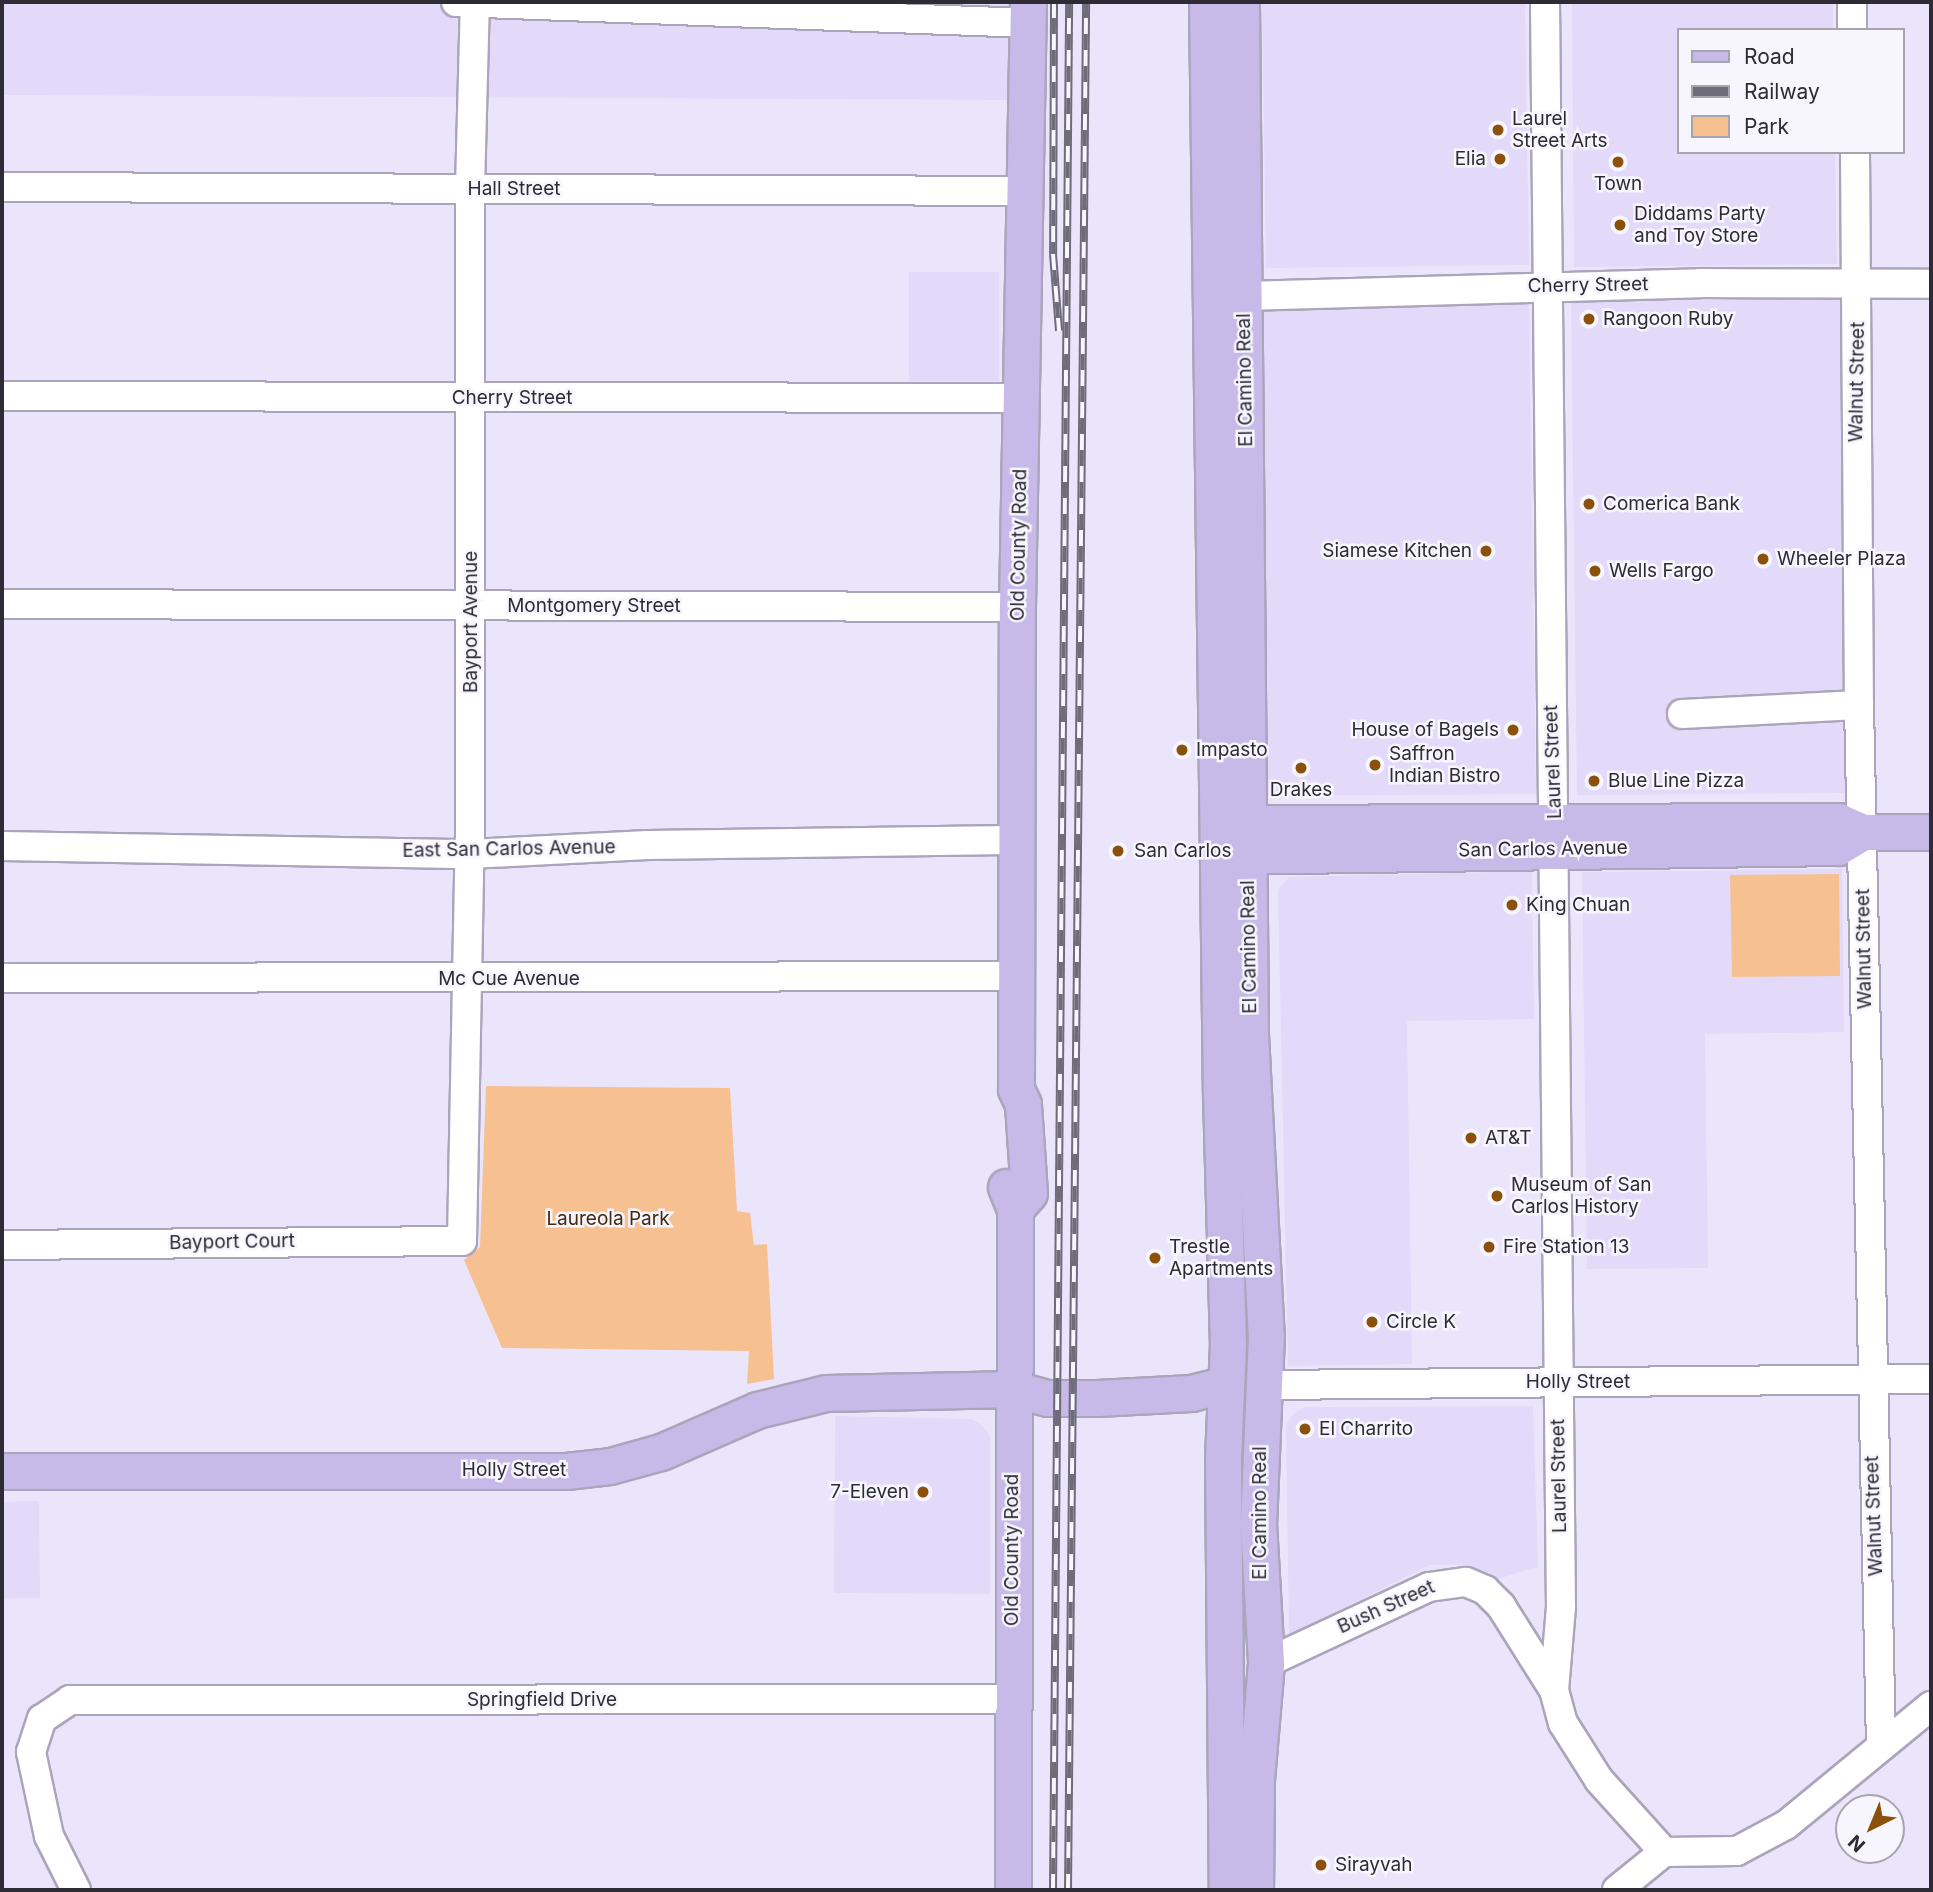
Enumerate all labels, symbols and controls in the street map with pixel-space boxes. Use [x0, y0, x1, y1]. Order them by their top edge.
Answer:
legend [1678, 28, 1905, 154]
text: Road [1744, 44, 1795, 69]
text: Railway [1744, 79, 1820, 104]
place label: Laurel Street Arts [1512, 108, 1608, 152]
text: Park [1744, 114, 1789, 139]
marker: Laurel Street Arts [1490, 122, 1506, 138]
place label: Elia [1455, 148, 1486, 170]
marker: Elia [1492, 151, 1508, 167]
marker: Town [1610, 154, 1626, 170]
place label: Town [1594, 173, 1642, 195]
street label: Hall Street [468, 178, 560, 200]
place label: Diddams Party and Toy Store [1634, 203, 1766, 247]
marker: Diddams Party and Toy Store [1612, 217, 1628, 233]
street label: Cherry Street [1527, 273, 1649, 297]
place label: Rangoon Ruby [1603, 308, 1733, 330]
marker: Rangoon Ruby [1581, 311, 1597, 327]
street label: El Camino Real [1232, 313, 1258, 447]
street label: Walnut Street [1845, 321, 1869, 443]
street label: Cherry Street [452, 387, 572, 409]
street label: Old County Road [1006, 469, 1032, 621]
place label: Comerica Bank [1603, 493, 1740, 515]
marker: Comerica Bank [1581, 496, 1597, 512]
place label: Siamese Kitchen [1322, 540, 1472, 562]
marker: Siamese Kitchen [1478, 543, 1494, 559]
place label: Wheeler Plaza [1777, 548, 1906, 570]
street label: Bayport Avenue [460, 551, 482, 693]
marker: Wheeler Plaza [1755, 551, 1771, 567]
place label: Wells Fargo [1609, 560, 1714, 582]
marker: Wells Fargo [1587, 563, 1603, 579]
street label: Montgomery Street [507, 595, 681, 617]
street label: Laurel Street [1540, 705, 1566, 819]
place label: House of Bagels [1352, 719, 1499, 741]
marker: House of Bagels [1505, 722, 1521, 738]
place label: Impasto [1196, 739, 1268, 761]
marker: Impasto [1174, 742, 1190, 758]
place label: Saffron Indian Bistro [1389, 743, 1500, 787]
marker: Saffron Indian Bistro [1367, 757, 1383, 773]
marker: Drakes [1293, 760, 1309, 776]
place label: Blue Line Pizza [1608, 770, 1744, 792]
marker: Blue Line Pizza [1586, 773, 1602, 789]
place label: Drakes [1270, 779, 1332, 801]
street label: East San Carlos Avenue [402, 836, 616, 862]
street label: San Carlos Avenue [1458, 836, 1628, 862]
place label: San Carlos [1134, 840, 1231, 862]
marker: San Carlos [1108, 841, 1128, 861]
street label: El Camino Real [1236, 880, 1262, 1014]
street label: Walnut Street [1852, 888, 1876, 1010]
place label: King Chuan [1526, 894, 1630, 916]
marker: King Chuan [1504, 897, 1520, 913]
street label: Mc Cue Avenue [438, 968, 580, 990]
place label: AT&T [1485, 1127, 1532, 1149]
marker: AT&T [1463, 1130, 1479, 1146]
place label: Museum of San Carlos History [1511, 1174, 1652, 1218]
marker: Museum of San Carlos History [1489, 1188, 1505, 1204]
park label: Laureola Park [546, 1208, 670, 1230]
street label: Bayport Court [169, 1230, 295, 1254]
place label: Trestle Apartments [1169, 1236, 1273, 1280]
place label: Fire Station 13 [1503, 1236, 1629, 1258]
marker: Fire Station 13 [1481, 1239, 1497, 1255]
marker: Trestle Apartments [1147, 1250, 1163, 1266]
place label: Circle K [1386, 1311, 1456, 1333]
marker: Circle K [1364, 1314, 1380, 1330]
street label: Holly Street [1526, 1371, 1630, 1393]
place label: El Charrito [1319, 1418, 1413, 1440]
street label: Laurel Street [1547, 1419, 1571, 1533]
marker: El Charrito [1297, 1421, 1313, 1437]
street label: El Camino Real [1249, 1446, 1271, 1580]
street label: Walnut Street [1861, 1455, 1887, 1577]
street label: Holly Street [462, 1459, 566, 1481]
street label: Old County Road [1001, 1474, 1023, 1626]
place label: 7-Eleven [830, 1481, 909, 1503]
marker: 7-Eleven [915, 1484, 931, 1500]
street label: Bush Street [1334, 1575, 1438, 1639]
street label: Springfield Drive [467, 1689, 617, 1711]
north arrow [1835, 1794, 1905, 1864]
text: N [1844, 1830, 1870, 1857]
place label: Sirayvah [1335, 1854, 1413, 1876]
marker: Sirayvah [1313, 1857, 1329, 1873]

